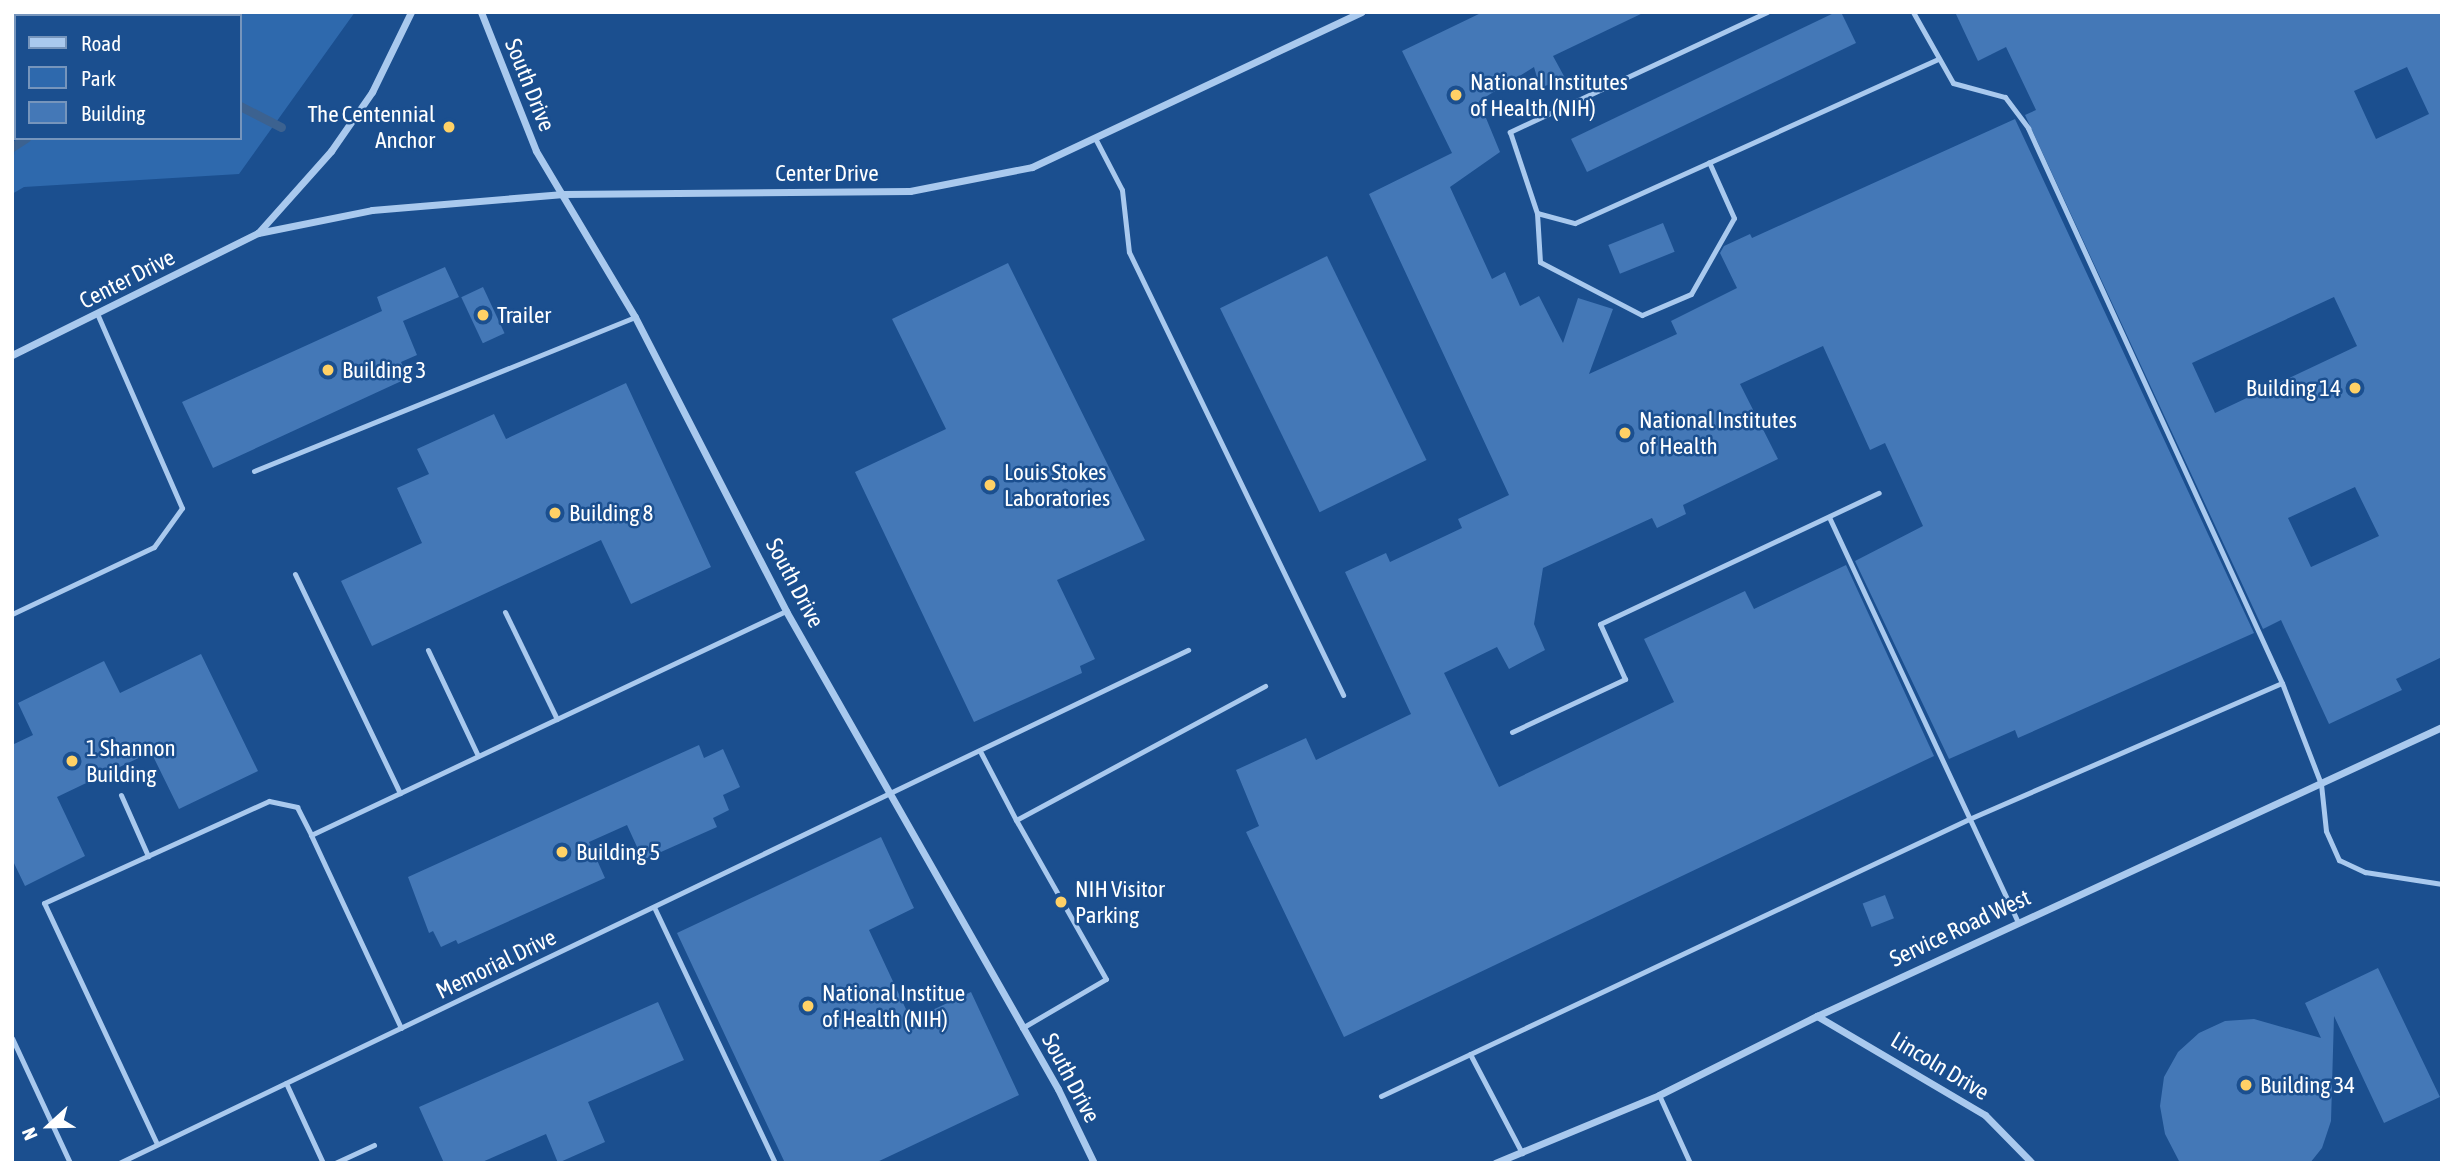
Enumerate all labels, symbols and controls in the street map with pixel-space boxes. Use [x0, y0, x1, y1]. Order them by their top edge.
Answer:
legend [14, 14, 242, 140]
text: Road [81, 31, 121, 55]
street label: South Drive [499, 35, 561, 135]
text: Park [81, 66, 116, 90]
place label: National Institutes of Health (NIH) [1470, 68, 1628, 122]
marker: National Institutes of Health (NIH) [1448, 87, 1464, 103]
place label: The Centennial Anchor [307, 100, 435, 154]
text: Building [81, 101, 145, 125]
marker: The Centennial Anchor [441, 119, 457, 135]
street label: Center Drive [775, 159, 879, 187]
street label: Center Drive [75, 243, 179, 315]
place label: Trailer [497, 301, 551, 329]
marker: Trailer [475, 307, 491, 323]
place label: Building 3 [342, 356, 426, 384]
marker: Building 3 [320, 362, 336, 378]
place label: Building 14 [2246, 374, 2341, 402]
marker: Building 14 [2347, 380, 2363, 396]
place label: National Institutes of Health [1639, 406, 1797, 460]
marker: National Institutes of Health [1617, 425, 1633, 441]
place label: Louis Stokes Laboratories [1004, 458, 1110, 512]
marker: Louis Stokes Laboratories [982, 477, 998, 493]
place label: Building 8 [569, 499, 653, 527]
marker: Building 8 [547, 505, 563, 521]
street label: South Drive [760, 534, 830, 632]
place label: 1 Shannon Building [86, 734, 176, 788]
marker: 1 Shannon Building [64, 753, 80, 769]
place label: Building 5 [576, 838, 660, 866]
marker: Building 5 [554, 844, 570, 860]
place label: NIH Visitor Parking [1075, 875, 1165, 929]
street label: Service Road West [1885, 883, 2035, 973]
marker: NIH Visitor Parking [1053, 894, 1069, 910]
street label: Memorial Drive [432, 923, 560, 1005]
place label: National Institue of Health (NIH) [822, 979, 965, 1033]
marker: National Institue of Health (NIH) [800, 998, 816, 1014]
street label: Lincoln Drive [1886, 1026, 1994, 1106]
street label: South Drive [1036, 1029, 1106, 1127]
place label: Building 34 [2260, 1071, 2355, 1099]
marker: Building 34 [2238, 1077, 2254, 1093]
north arrow [14, 1091, 84, 1161]
text: N [17, 1125, 42, 1143]

